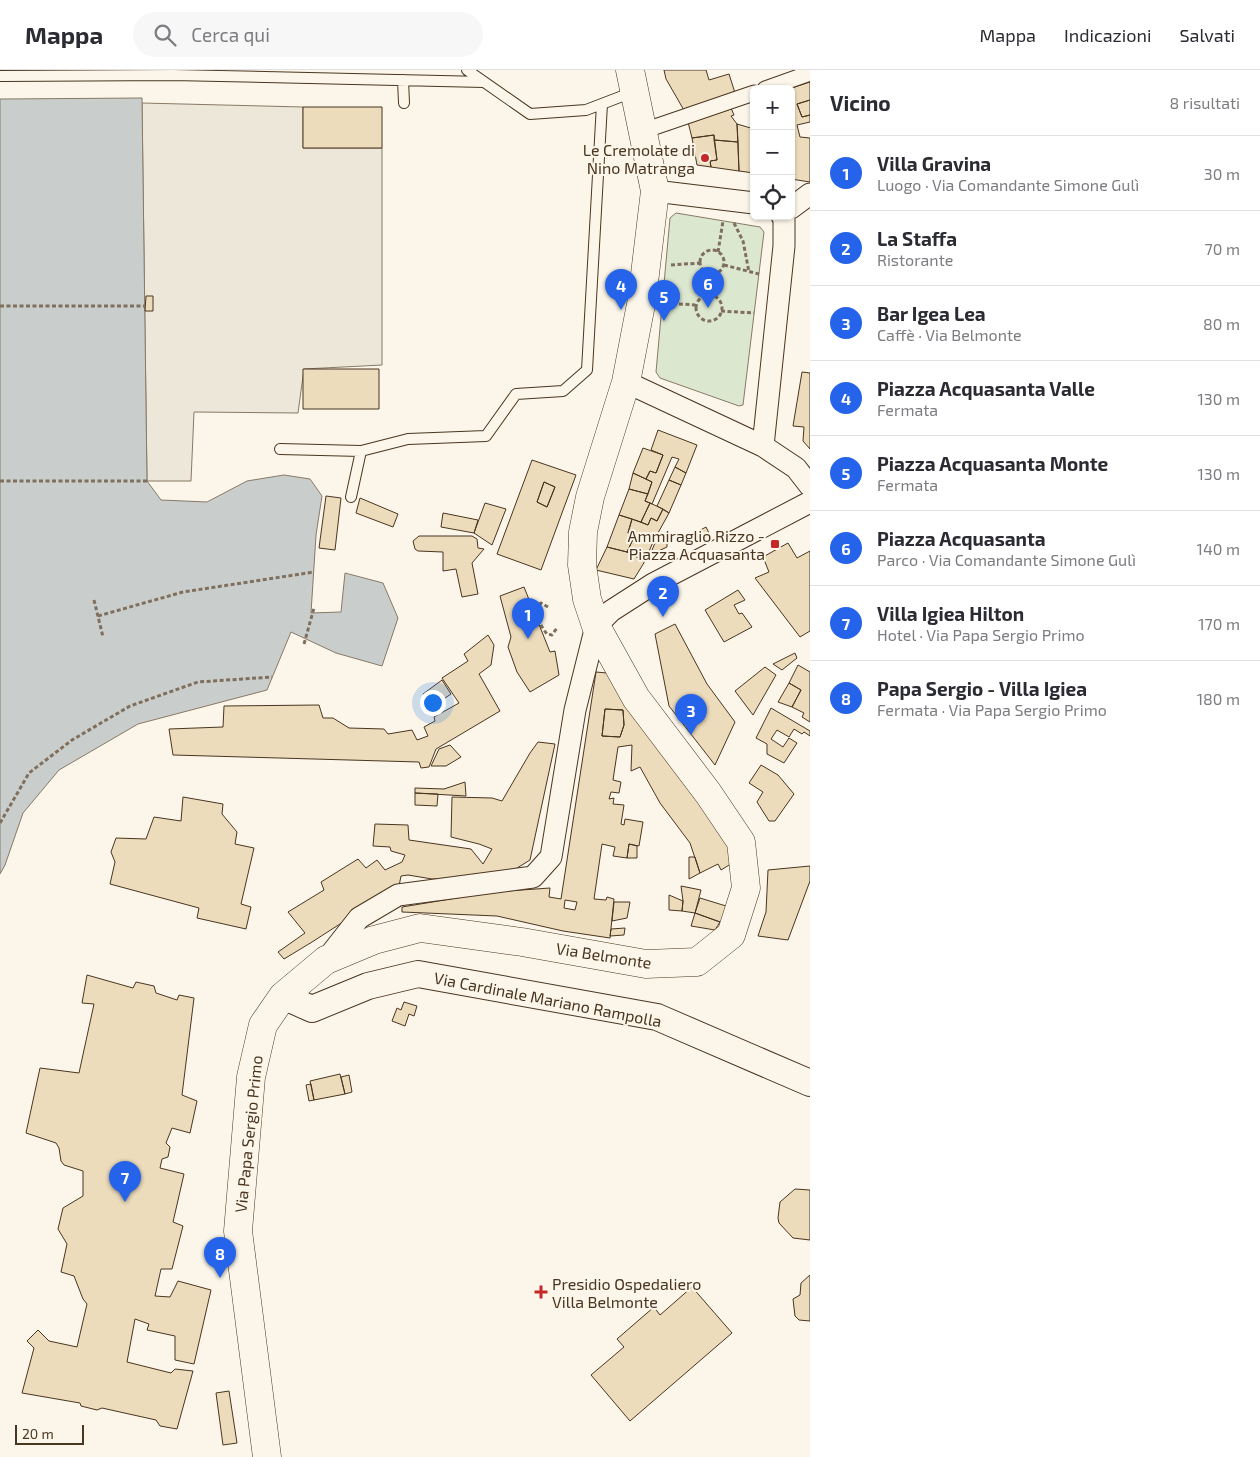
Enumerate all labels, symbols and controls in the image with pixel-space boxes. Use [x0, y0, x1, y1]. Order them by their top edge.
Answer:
search box [133, 12, 483, 57]
text: Mappa [25, 20, 103, 49]
icon: search [151, 21, 179, 49]
text: Cerca qui [191, 23, 270, 46]
text: Mappa [980, 24, 1036, 46]
text: Indicazioni [1064, 24, 1151, 46]
text: Salvati [1179, 24, 1235, 46]
map controls [750, 85, 795, 220]
button: + [750, 85, 795, 130]
text: Vicino [830, 90, 891, 115]
text: 8 risultati [1170, 93, 1240, 112]
button: − [750, 130, 795, 175]
place label: Le Cremolate di Nino Matranga [583, 140, 695, 177]
marker: Le Cremolate di Nino Matranga [699, 152, 711, 164]
text: Villa Gravina [877, 152, 991, 175]
text: 1 [843, 164, 849, 183]
text: 30 m [1204, 164, 1240, 183]
button: locate [750, 175, 795, 220]
text: Luogo · Via Comandante Simone Gulì [877, 175, 1139, 194]
text: La Staffa [877, 227, 957, 250]
text: 2 [841, 239, 851, 258]
text: 70 m [1205, 239, 1240, 258]
text: Ristorante [877, 250, 953, 269]
pin: 6 [692, 267, 724, 308]
pin: 4 [605, 269, 637, 310]
pin: 5 [648, 280, 680, 321]
text: Bar Igea Lea [877, 302, 986, 325]
text: 3 [841, 314, 851, 333]
text: 80 m [1203, 314, 1240, 333]
text: Caffè · Via Belmonte [877, 325, 1022, 344]
text: Piazza Acquasanta Valle [877, 377, 1095, 400]
text: 4 [841, 389, 851, 408]
text: 130 m [1198, 389, 1240, 408]
text: Fermata [877, 400, 938, 419]
text: Piazza Acquasanta Monte [877, 452, 1108, 475]
text: 5 [842, 464, 850, 483]
text: 130 m [1198, 464, 1240, 483]
text: Fermata [877, 475, 938, 494]
place label: Ammiraglio Rizzo - Piazza Acquasanta [628, 526, 765, 563]
text: Piazza Acquasanta [877, 527, 1046, 550]
marker: Ammiraglio Rizzo - Piazza Acquasanta [769, 538, 781, 550]
text: 6 [841, 539, 851, 558]
text: 140 m [1197, 539, 1240, 558]
text: Parco · Via Comandante Simone Gulì [877, 550, 1136, 569]
pin: 2 [647, 576, 679, 617]
pin: 1 [512, 598, 544, 639]
text: Villa Igiea Hilton [877, 602, 1024, 625]
text: 7 [842, 614, 850, 633]
text: 170 m [1198, 614, 1240, 633]
text: Hotel · Via Papa Sergio Primo [877, 625, 1085, 644]
text: Papa Sergio - Villa Igiea [877, 677, 1087, 700]
text: 8 [841, 689, 851, 708]
text: 180 m [1197, 689, 1240, 708]
your location [420, 690, 446, 716]
pin: 3 [675, 694, 707, 735]
text: Fermata · Via Papa Sergio Primo [877, 700, 1107, 719]
street label: Via Belmonte [555, 938, 653, 972]
street label: Via Cardinale Mariano Rampolla [432, 968, 664, 1030]
street label: Via Papa Sergio Primo [230, 1054, 266, 1214]
pin: 7 [109, 1161, 141, 1202]
pin: 8 [204, 1237, 236, 1278]
place label: Presidio Ospedaliero Villa Belmonte [552, 1274, 701, 1311]
marker: Presidio Ospedaliero Villa Belmonte [534, 1285, 548, 1299]
scale bar [15, 1422, 84, 1445]
text: 20 m [22, 1425, 54, 1442]

